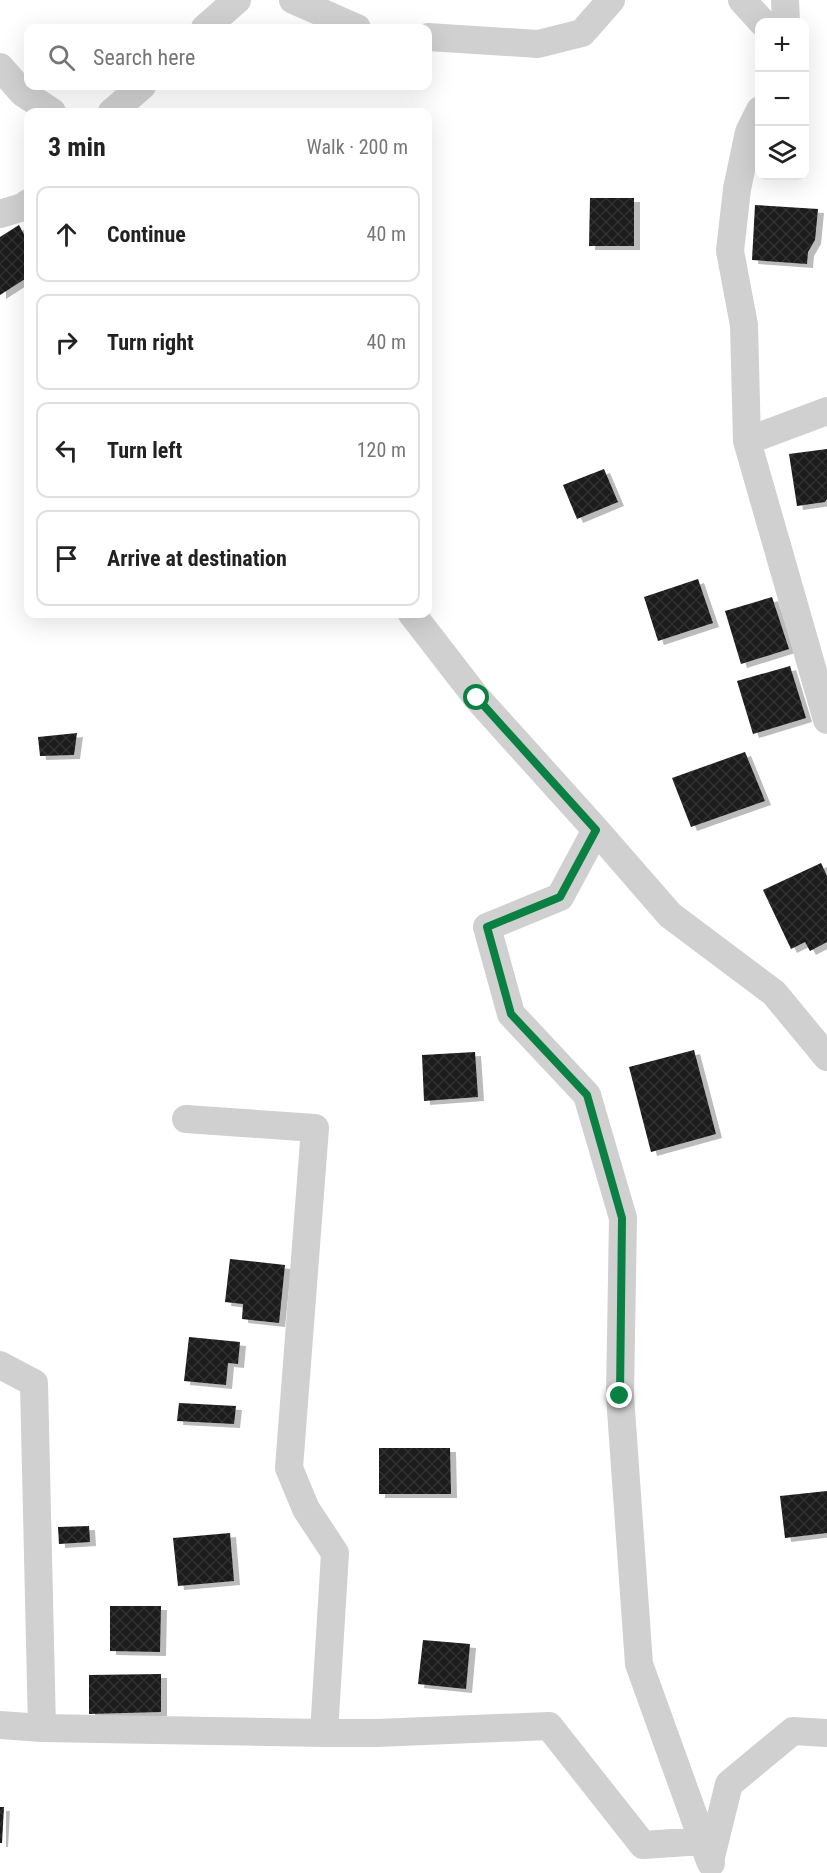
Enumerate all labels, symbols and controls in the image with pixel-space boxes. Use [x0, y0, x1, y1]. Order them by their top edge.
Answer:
map controls [755, 18, 809, 180]
button: + [755, 18, 809, 72]
search box [24, 24, 432, 90]
icon: search [45, 41, 78, 74]
text: Search here [93, 45, 195, 70]
button: − [755, 72, 809, 126]
button: layers [755, 126, 809, 180]
text: 3 min [48, 132, 106, 162]
text: Walk · 200 m [307, 135, 408, 159]
icon: ahead [50, 218, 83, 251]
text: Continue [107, 222, 186, 247]
text: 40 m [367, 222, 406, 246]
icon: right [50, 326, 83, 359]
text: Turn right [107, 330, 194, 355]
text: 40 m [367, 330, 406, 354]
icon: left [50, 434, 83, 467]
text: Turn left [107, 438, 182, 463]
text: 120 m [357, 438, 406, 462]
icon: arrive [50, 542, 83, 575]
text: Arrive at destination [107, 546, 287, 571]
route start [463, 684, 489, 710]
route end [606, 1382, 632, 1408]

